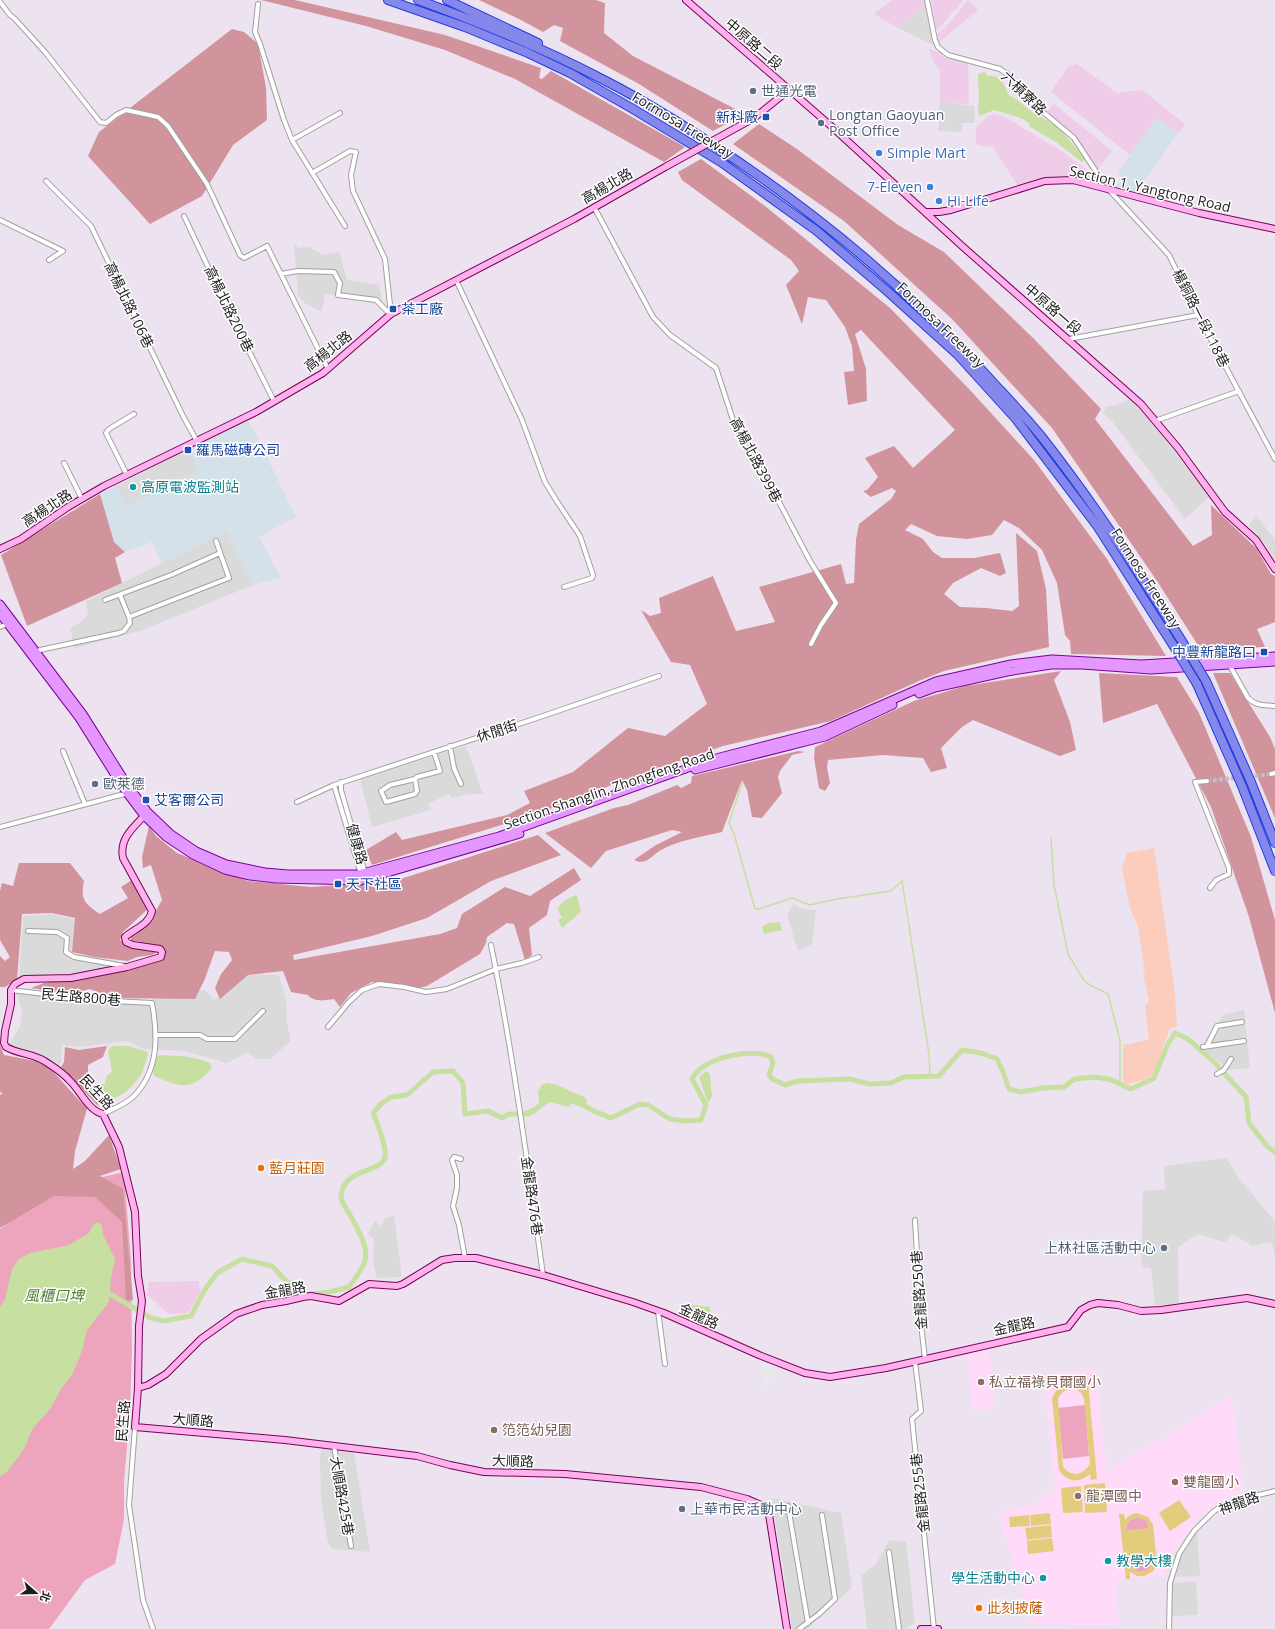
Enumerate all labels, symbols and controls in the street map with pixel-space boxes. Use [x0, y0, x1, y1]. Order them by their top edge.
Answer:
street label: 中原路二段 [722, 13, 787, 74]
street label: 六槓寮路 [998, 66, 1051, 119]
place label: 世通光電 [761, 81, 817, 100]
marker: 世通光電 [748, 86, 758, 96]
street label: Formosa Freeway [629, 87, 738, 163]
place label: Longtan Gaoyuan Post Office [829, 105, 944, 140]
place label: 新科廠 [716, 107, 758, 126]
marker: 新科廠 [761, 112, 771, 122]
marker: Longtan Gaoyuan Post Office [816, 118, 826, 128]
place label: Simple Mart [887, 143, 966, 162]
marker: Simple Mart [874, 148, 884, 158]
street label: Section 1, Yangtong Road [1068, 161, 1233, 216]
street label: 高楊北路 [578, 163, 636, 208]
place label: 7-Eleven [867, 177, 922, 196]
marker: 7-Eleven [925, 182, 935, 192]
place label: Hi-Life [947, 191, 989, 210]
marker: Hi-Life [934, 196, 944, 206]
street label: 高楊北路106巷 [100, 258, 159, 351]
street label: 高楊北路200巷 [200, 262, 259, 355]
street label: 楊銅路一段118巷 [1168, 265, 1234, 370]
street label: Formosa Freeway [893, 278, 990, 372]
street label: 中原路一段 [1021, 278, 1086, 339]
place label: 茶工廠 [401, 299, 443, 318]
marker: 茶工廠 [388, 304, 398, 314]
street label: 高楊北路 [300, 326, 356, 375]
street label: 高楊北路399巷 [726, 414, 787, 506]
place label: 羅馬磁磚公司 [196, 440, 280, 459]
marker: 羅馬磁磚公司 [183, 445, 193, 455]
place label: 高原電波監測站 [141, 477, 239, 496]
marker: 高原電波監測站 [128, 482, 138, 492]
street label: 高楊北路 [18, 484, 75, 531]
street label: Formosa Freeway [1107, 524, 1186, 632]
place label: 中豐新龍路口 [1172, 642, 1256, 661]
marker: 中豐新龍路口 [1259, 647, 1269, 657]
street label: 休閒街 [474, 715, 520, 746]
street label: Section Shanglin, Zhongfeng Road [501, 743, 717, 834]
place label: 歐萊德 [103, 774, 145, 793]
marker: 歐萊德 [90, 779, 100, 789]
place label: 艾客爾公司 [154, 790, 224, 809]
marker: 艾客爾公司 [141, 795, 151, 805]
street label: 健康路 [343, 821, 372, 867]
place label: 天下社區 [346, 874, 402, 893]
marker: 天下社區 [333, 879, 343, 889]
street label: 民生路800巷 [40, 984, 122, 1009]
street label: 民生路 [76, 1070, 119, 1113]
street label: 金龍路476巷 [518, 1155, 547, 1237]
place label: 藍月莊園 [269, 1158, 325, 1177]
marker: 藍月莊園 [256, 1163, 266, 1173]
place label: 上林社區活動中心 [1044, 1238, 1156, 1257]
marker: 上林社區活動中心 [1159, 1243, 1169, 1253]
street label: 金龍路250巷 [906, 1249, 931, 1331]
street label: 金龍路 [263, 1277, 307, 1303]
water label: 風櫃口埤 [24, 1285, 86, 1305]
street label: 金龍路 [676, 1298, 722, 1333]
street label: 金龍路 [991, 1312, 1036, 1339]
place label: 私立福祿貝爾國小 [989, 1372, 1101, 1391]
marker: 私立福祿貝爾國小 [976, 1377, 986, 1387]
street label: 民生路 [111, 1399, 134, 1443]
street label: 大順路 [171, 1408, 215, 1431]
place label: 笵笵幼兒園 [502, 1420, 572, 1439]
marker: 笵笵幼兒園 [489, 1425, 499, 1435]
street label: 大順路 [492, 1450, 534, 1471]
street label: 金龍路255巷 [906, 1452, 933, 1534]
street label: 大順路425巷 [326, 1455, 359, 1537]
place label: 雙龍國小 [1183, 1472, 1239, 1491]
marker: 雙龍國小 [1170, 1477, 1180, 1487]
place label: 龍潭國中 [1086, 1486, 1142, 1505]
street label: 神龍路 [1216, 1486, 1262, 1519]
marker: 龍潭國中 [1073, 1491, 1083, 1501]
place label: 上華市民活動中心 [690, 1499, 802, 1518]
marker: 上華市民活動中心 [677, 1504, 687, 1514]
place label: 教學大樓 [1116, 1551, 1172, 1570]
marker: 教學大樓 [1103, 1556, 1113, 1566]
place label: 學生活動中心 [951, 1568, 1035, 1587]
north arrow [16, 1573, 56, 1613]
marker: 學生活動中心 [1038, 1573, 1048, 1583]
text: 北 [37, 1589, 55, 1604]
place label: 此刻披薩 [987, 1598, 1043, 1617]
marker: 此刻披薩 [974, 1603, 984, 1613]

